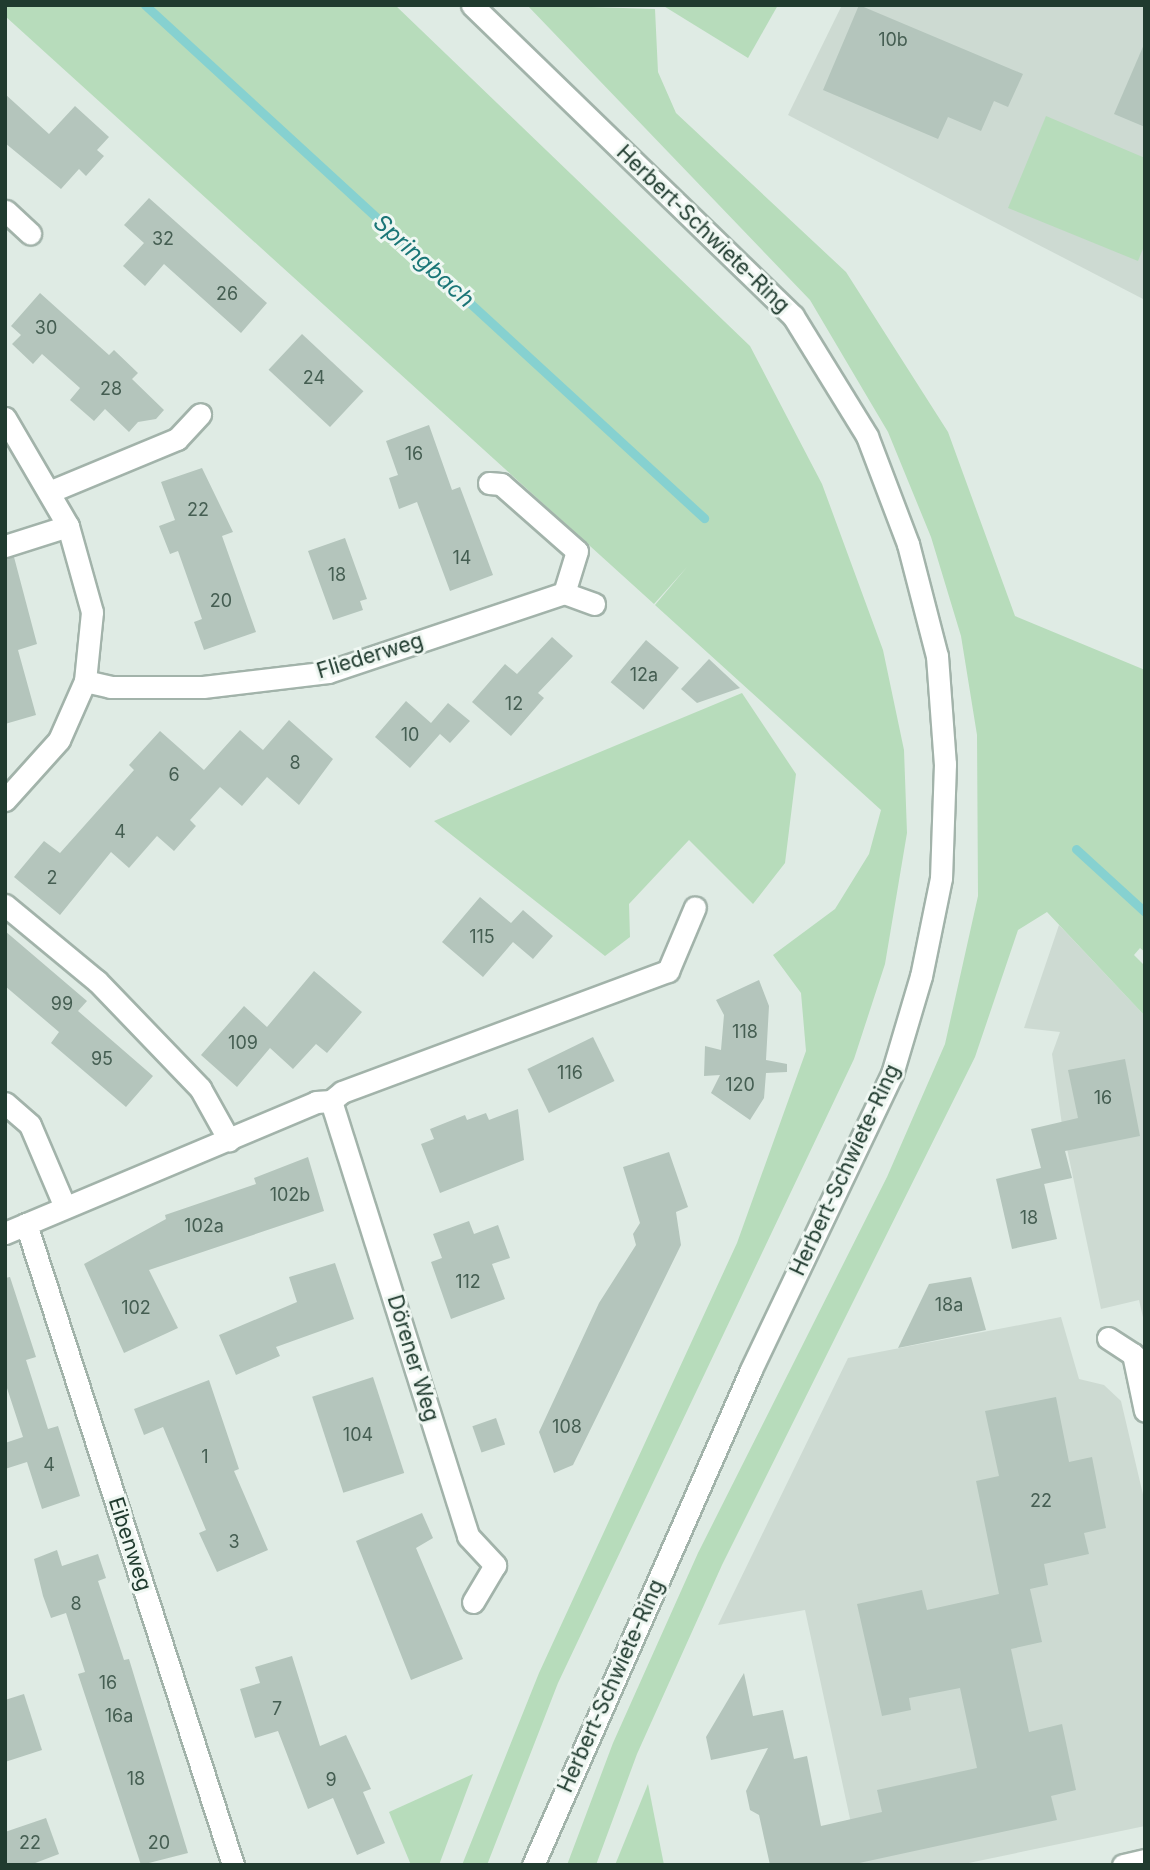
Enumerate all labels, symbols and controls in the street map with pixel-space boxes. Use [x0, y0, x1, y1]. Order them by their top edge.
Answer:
house number: 10b [878, 29, 908, 51]
street label: Herbert-Schwiete-Ring [611, 140, 795, 318]
water label: Springbach [368, 209, 480, 313]
house number: 32 [152, 228, 174, 250]
house number: 26 [216, 283, 238, 305]
house number: 30 [35, 317, 57, 339]
house number: 24 [303, 367, 325, 389]
house number: 28 [100, 378, 122, 400]
house number: 16 [405, 443, 423, 465]
house number: 22 [187, 499, 209, 521]
house number: 14 [453, 547, 471, 569]
house number: 18 [328, 564, 346, 586]
house number: 20 [210, 590, 232, 612]
street label: Fliederweg [314, 628, 426, 684]
house number: 12a [630, 664, 658, 686]
house number: 12 [505, 693, 523, 715]
house number: 10 [401, 724, 419, 746]
house number: 8 [289, 752, 301, 774]
house number: 6 [168, 764, 180, 786]
house number: 4 [114, 821, 126, 843]
house number: 2 [47, 867, 57, 889]
house number: 115 [469, 926, 495, 948]
house number: 99 [51, 993, 73, 1015]
house number: 118 [732, 1021, 758, 1043]
house number: 109 [228, 1032, 258, 1054]
house number: 95 [91, 1048, 113, 1070]
street label: Herbert-Schwiete-Ring [785, 1060, 905, 1280]
house number: 116 [557, 1062, 583, 1084]
house number: 120 [725, 1074, 755, 1096]
house number: 16 [1094, 1087, 1112, 1109]
house number: 102b [270, 1184, 310, 1206]
house number: 18 [1020, 1207, 1038, 1229]
house number: 102a [184, 1215, 224, 1237]
house number: 112 [455, 1271, 481, 1293]
street label: Dörener Weg [382, 1292, 444, 1424]
house number: 18a [935, 1294, 963, 1316]
house number: 102 [121, 1297, 151, 1319]
house number: 108 [552, 1416, 582, 1438]
house number: 104 [343, 1424, 373, 1446]
house number: 1 [201, 1446, 209, 1468]
house number: 4 [43, 1454, 55, 1476]
house number: 22 [1030, 1490, 1052, 1512]
street label: Eibenweg [103, 1494, 157, 1594]
house number: 3 [228, 1531, 240, 1553]
street label: Herbert-Schwiete-Ring [553, 1576, 669, 1796]
house number: 8 [70, 1593, 82, 1615]
house number: 16 [99, 1672, 117, 1694]
house number: 7 [272, 1698, 282, 1720]
house number: 16a [105, 1705, 133, 1727]
house number: 18 [127, 1768, 145, 1790]
house number: 9 [325, 1769, 337, 1791]
house number: 22 [19, 1832, 41, 1854]
house number: 20 [148, 1832, 170, 1854]

